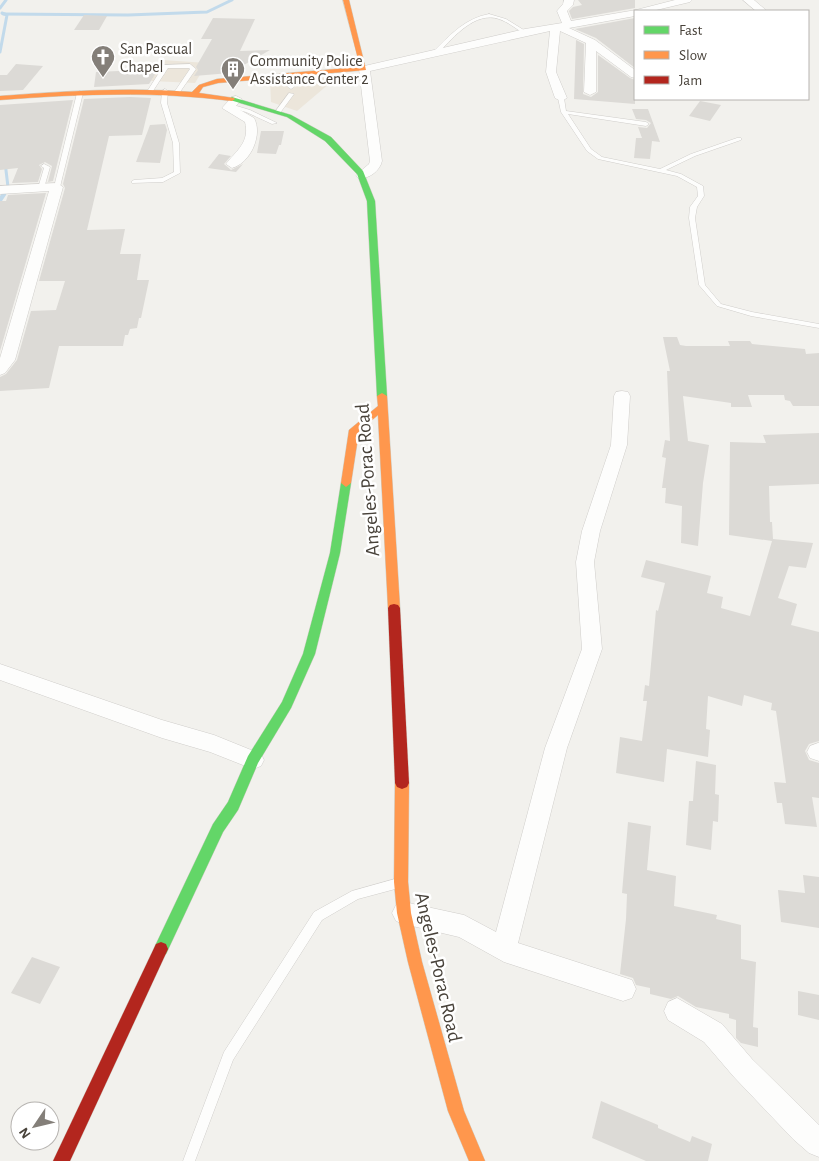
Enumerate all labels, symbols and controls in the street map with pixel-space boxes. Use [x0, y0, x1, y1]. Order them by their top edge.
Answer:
legend [634, 10, 809, 100]
text: Fast [679, 23, 703, 38]
place label: San Pascual Chapel [120, 41, 192, 75]
church icon: San Pascual Chapel [90, 44, 116, 78]
text: Slow [679, 48, 707, 63]
place label: Community Police Assistance Center 2 [250, 53, 369, 87]
building icon: Community Police Assistance Center 2 [220, 56, 246, 90]
text: Jam [679, 73, 702, 88]
street label: Angeles-Porac Road [353, 403, 383, 557]
street label: Angeles-Porac Road [411, 890, 465, 1044]
north arrow [10, 1101, 60, 1151]
text: N [17, 1125, 34, 1141]

